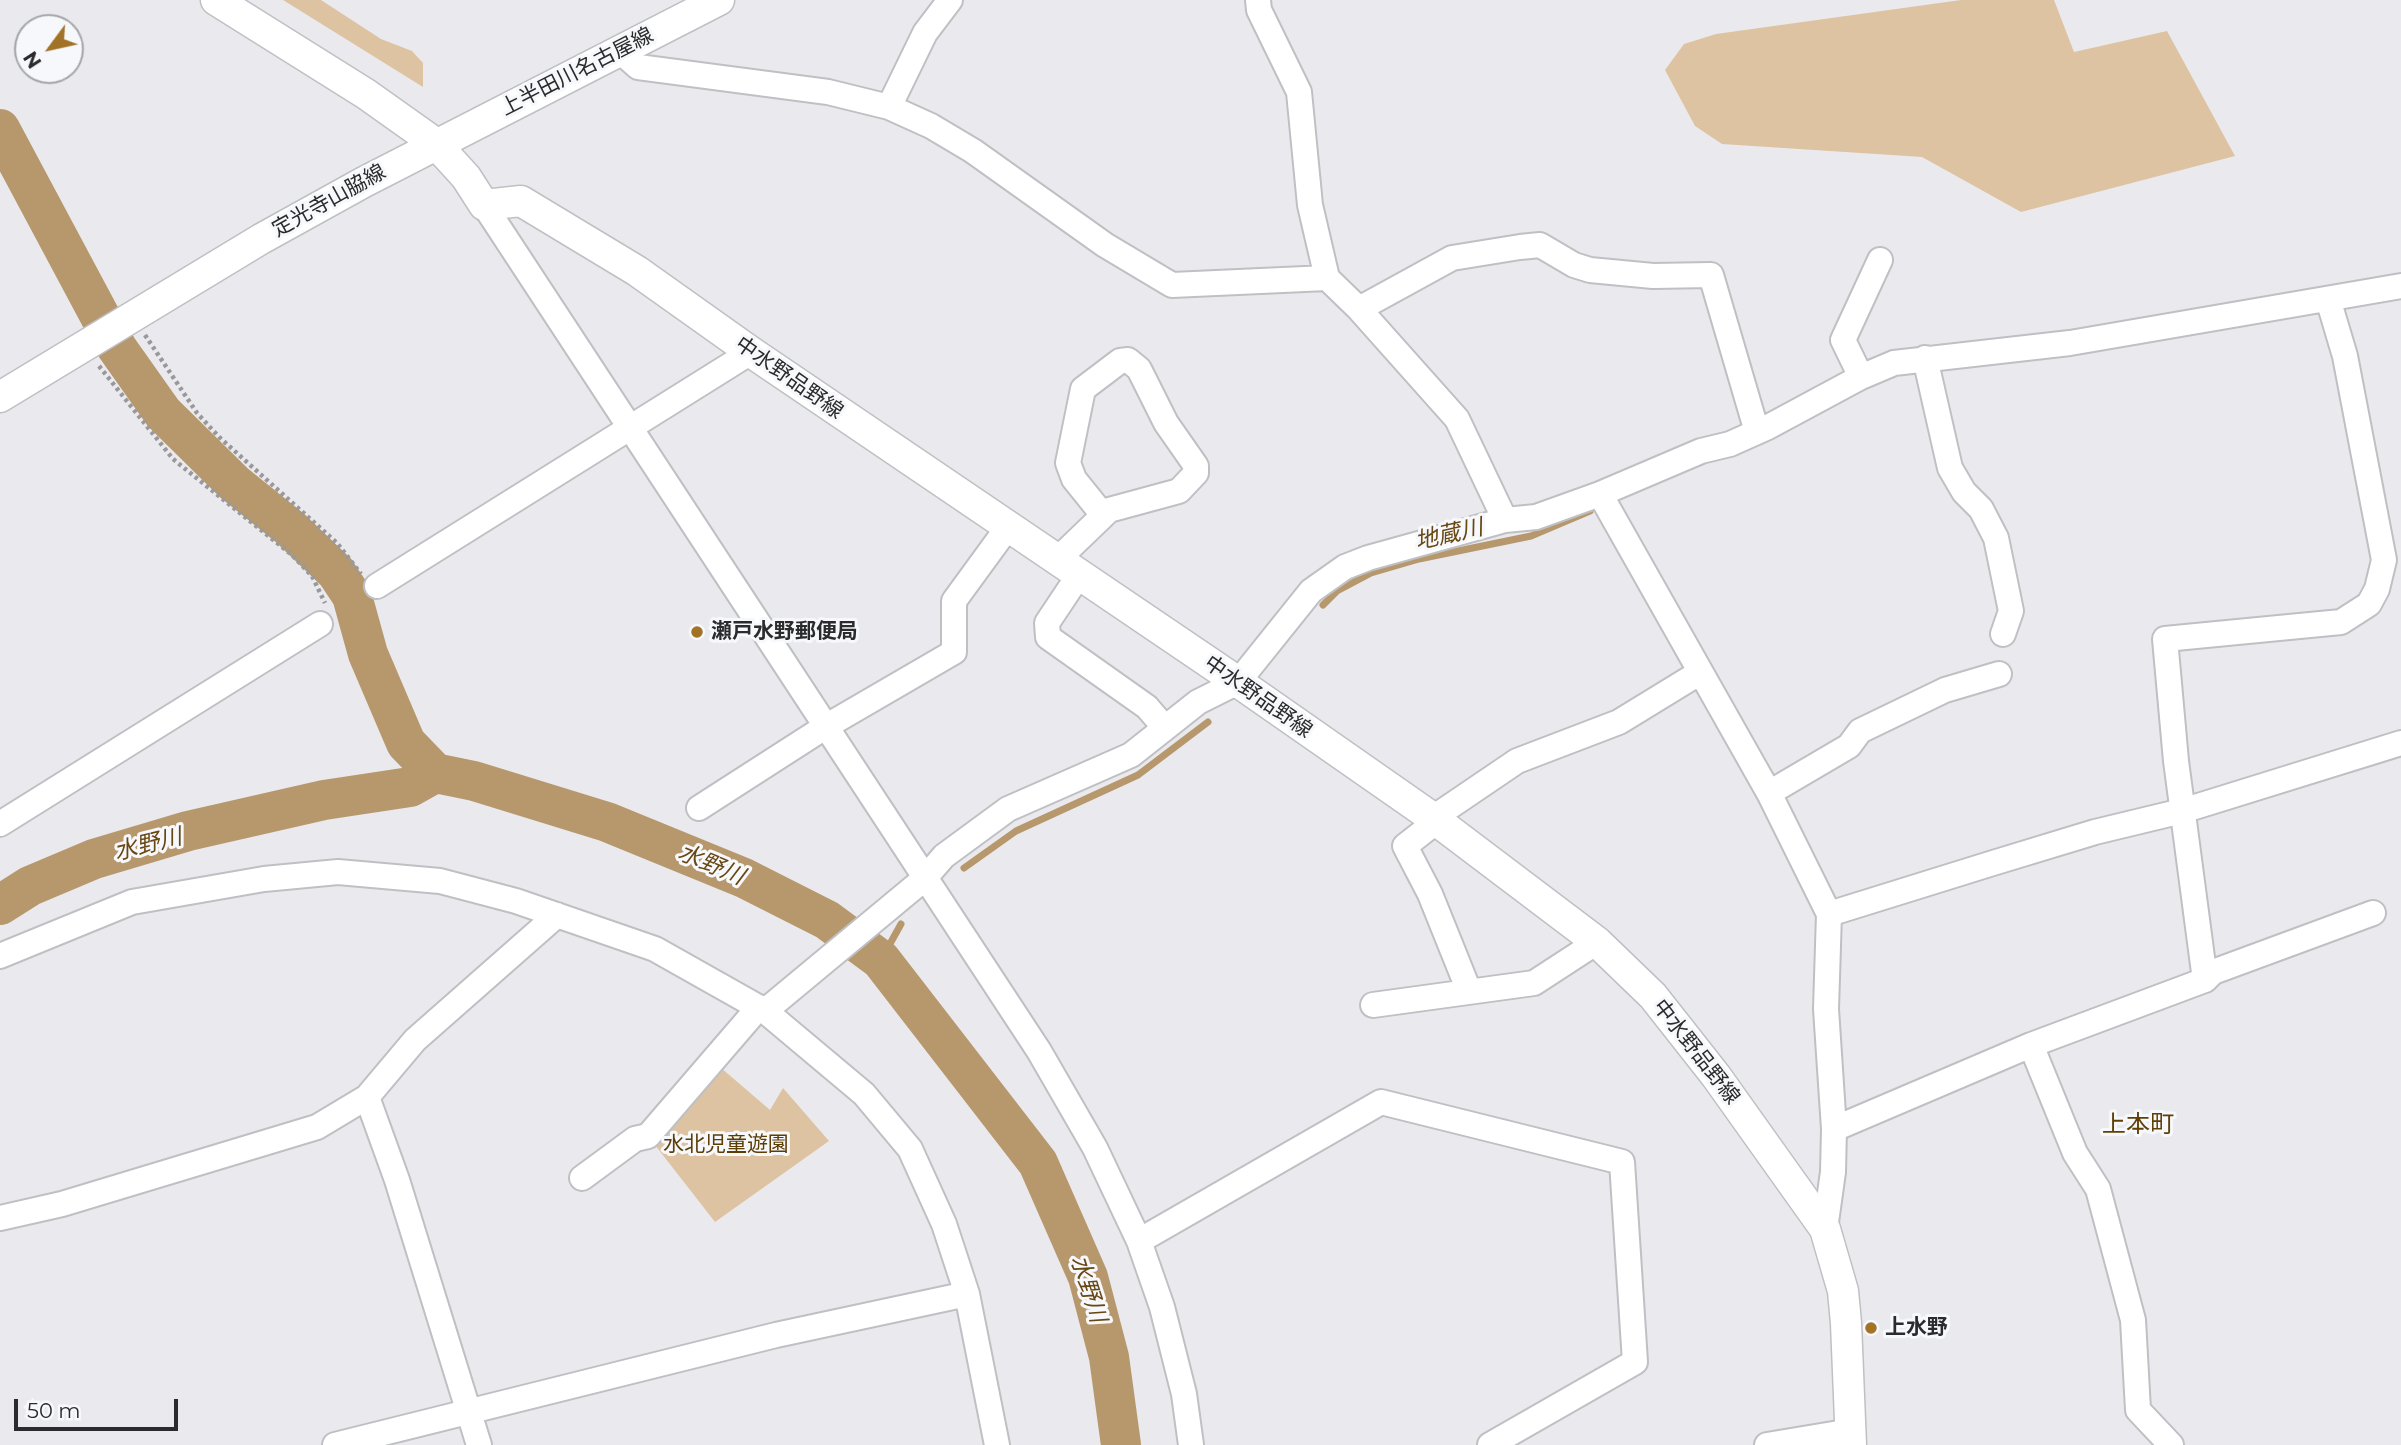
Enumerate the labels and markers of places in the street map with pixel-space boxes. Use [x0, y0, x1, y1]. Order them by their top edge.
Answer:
place label: 瀬戸水野郵便局 [711, 619, 858, 645]
marker: 瀬戸水野郵便局 [689, 624, 705, 640]
place label: 上水野 [1885, 1315, 1948, 1341]
marker: 上水野 [1863, 1320, 1879, 1336]

